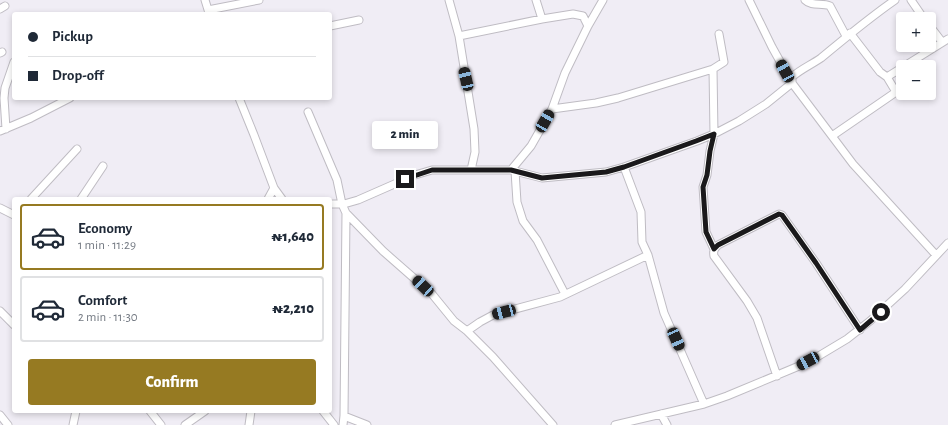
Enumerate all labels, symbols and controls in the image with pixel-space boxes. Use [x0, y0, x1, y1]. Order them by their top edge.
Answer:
map controls [896, 12, 936, 100]
button: + [896, 12, 936, 52]
text: Pickup [52, 29, 93, 44]
car [774, 58, 796, 84]
button: − [896, 60, 936, 100]
car [457, 66, 475, 92]
text: Drop-off [52, 68, 104, 83]
car [534, 108, 556, 134]
callout: 2 min [372, 121, 438, 149]
text: 2 min [390, 128, 420, 141]
route end [396, 170, 414, 188]
icon: car [30, 219, 66, 255]
text: Economy [78, 221, 132, 236]
text: ₦1,640 [272, 229, 314, 244]
text: 1 min · 11:29 [78, 239, 136, 252]
car [410, 273, 436, 299]
icon: car [30, 291, 66, 327]
text: Comfort [78, 293, 127, 308]
text: ₦2,210 [272, 301, 314, 316]
car [491, 303, 517, 321]
route start [872, 303, 890, 321]
text: 2 min · 11:30 [78, 311, 138, 324]
car [666, 326, 686, 352]
car [795, 350, 821, 372]
button: Confirm [28, 359, 316, 405]

